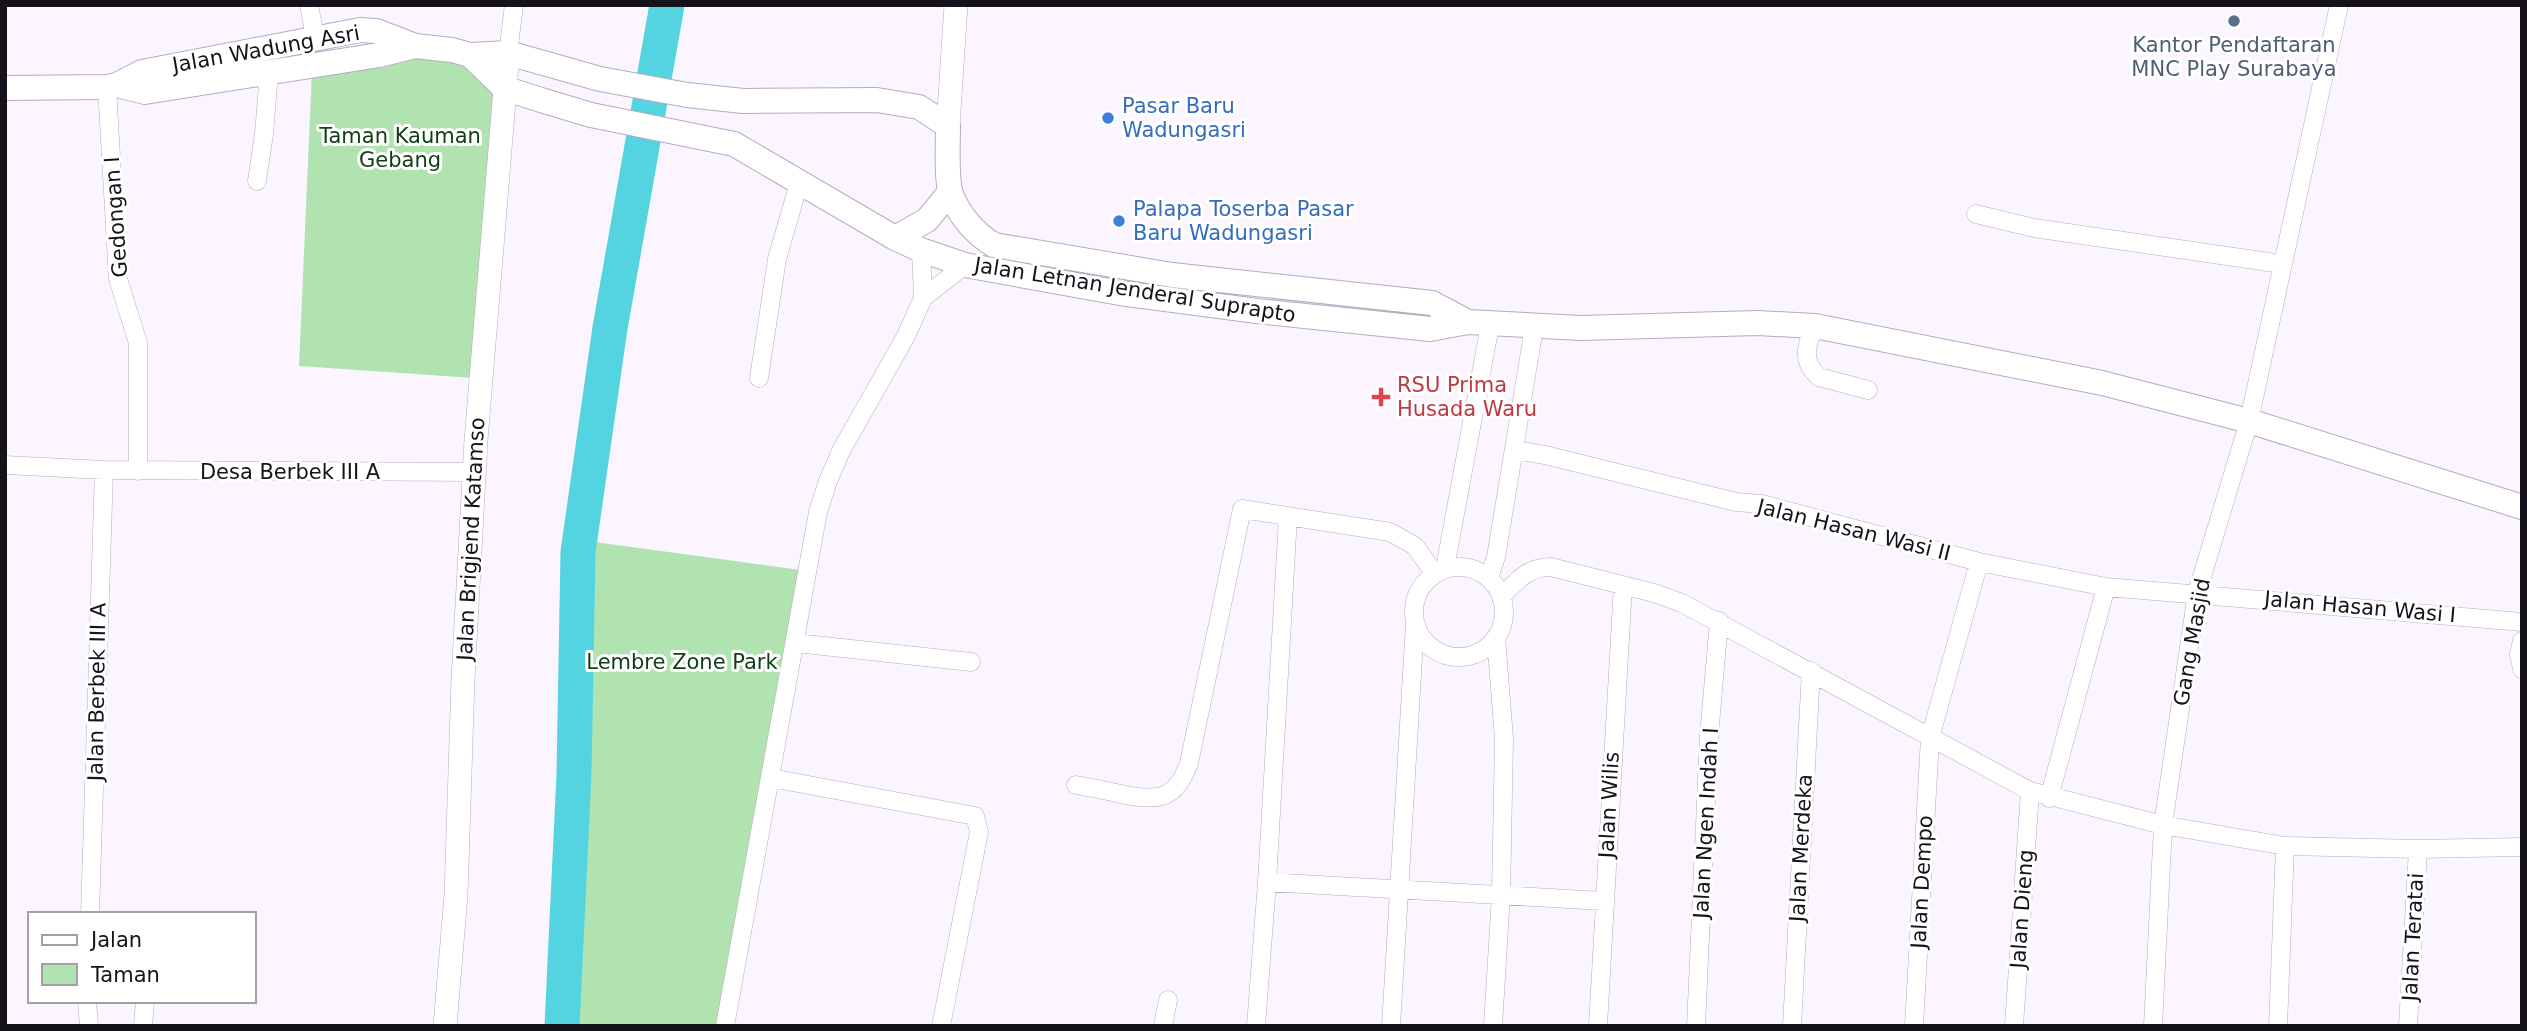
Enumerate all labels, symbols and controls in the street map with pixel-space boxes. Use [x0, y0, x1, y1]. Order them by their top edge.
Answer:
marker: Kantor Pendaftaran MNC Play Surabaya [2226, 13, 2242, 29]
street label: Jalan Wadung Asri [168, 21, 362, 78]
place label: Kantor Pendaftaran MNC Play Surabaya [2131, 33, 2337, 81]
place label: Pasar Baru Wadungasri [1122, 94, 1246, 142]
marker: Pasar Baru Wadungasri [1100, 110, 1116, 126]
park label: Taman Kauman Gebang [318, 124, 481, 172]
street label: Gedongan I [100, 156, 132, 278]
place label: Palapa Toserba Pasar Baru Wadungasri [1133, 197, 1354, 245]
marker: Palapa Toserba Pasar Baru Wadungasri [1111, 213, 1127, 229]
street label: Jalan Letnan Jenderal Suprapto [971, 252, 1297, 327]
place label: RSU Prima Husada Waru [1397, 373, 1537, 421]
marker: RSU Prima Husada Waru [1371, 387, 1391, 407]
street label: Jalan Brigjend Katamso [453, 417, 489, 663]
street label: Desa Berbek III A [200, 460, 381, 484]
street label: Jalan Hasan Wasi II [1753, 494, 1953, 566]
street label: Gang Masjid [2169, 576, 2215, 708]
street label: Jalan Hasan Wasi I [2261, 586, 2457, 627]
street label: Jalan Berbek III A [83, 602, 111, 783]
park label: Lembre Zone Park [586, 650, 779, 674]
street label: Jalan Ngen Indah I [1689, 727, 1723, 921]
street label: Jalan Wilis [1594, 751, 1624, 861]
street label: Jalan Merdeka [1785, 773, 1817, 925]
street label: Jalan Dempo [1906, 815, 1937, 951]
street label: Jalan Dieng [2006, 849, 2038, 971]
street label: Jalan Teratai [2398, 872, 2428, 1004]
legend [28, 912, 256, 1003]
text: Jalan [89, 928, 142, 952]
text: Taman [90, 963, 160, 987]

